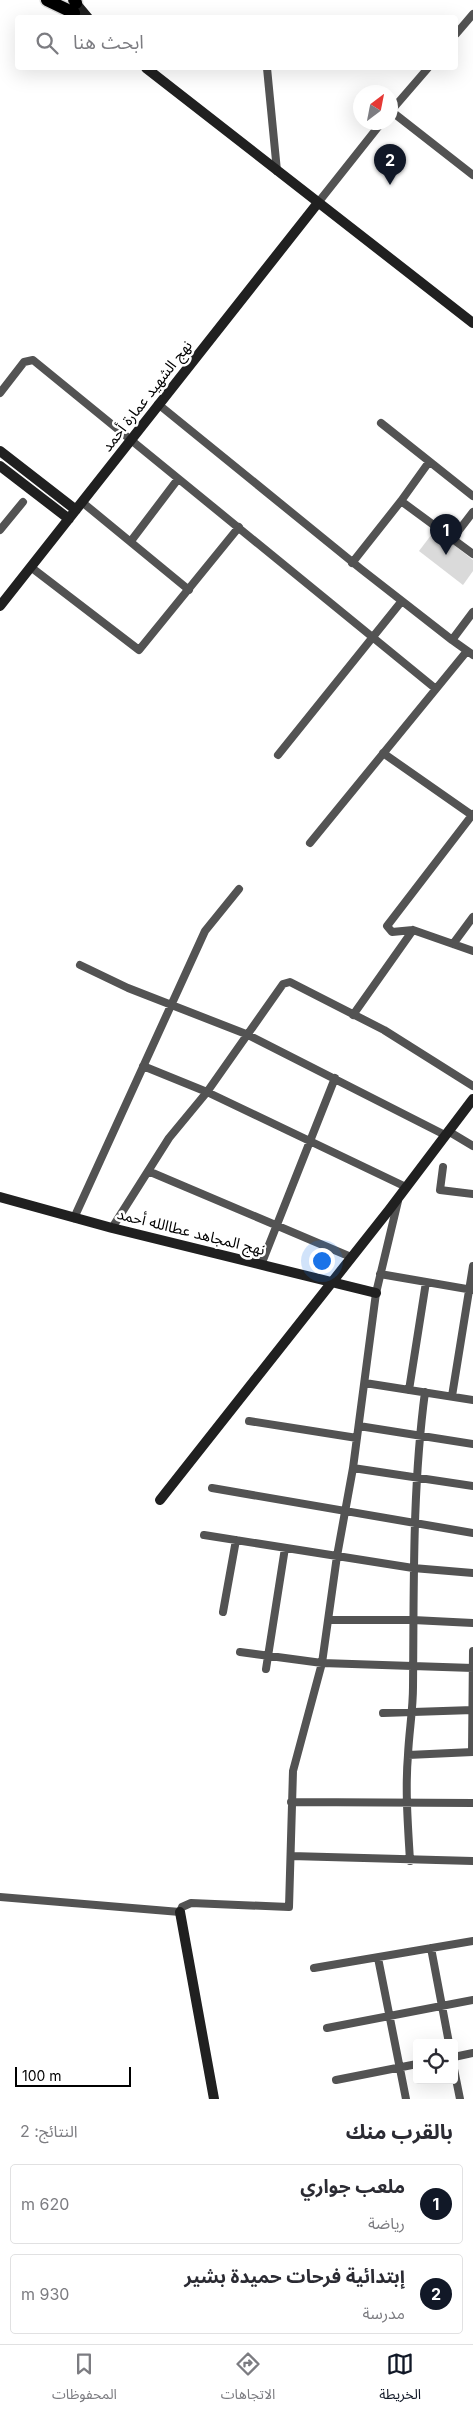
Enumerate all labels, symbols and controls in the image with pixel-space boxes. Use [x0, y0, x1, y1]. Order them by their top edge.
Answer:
search box [15, 15, 458, 70]
icon: search [33, 29, 61, 57]
text: ابحث هنا [73, 31, 144, 54]
north arrow [353, 85, 398, 130]
pin: 2 [374, 144, 406, 185]
street label: نهج الشهيد عمارة أحمد [97, 336, 198, 457]
pin: 1 [430, 514, 462, 555]
street label: نهج المجاهد عطاالله أحمد [115, 1204, 267, 1262]
your location [309, 1248, 335, 1274]
map controls [413, 2039, 458, 2084]
button: locate [413, 2039, 458, 2084]
scale bar [15, 2064, 131, 2087]
text: 100 m [22, 2067, 62, 2084]
text: بالقرب منك [346, 2119, 453, 2144]
text: النتائج: 2 [20, 2121, 78, 2141]
text: ملعب جواري [300, 2175, 405, 2198]
text: 620 m [21, 2194, 69, 2214]
text: 1 [433, 2194, 439, 2214]
text: رياضة [368, 2213, 405, 2233]
text: إبتدائية فرحات حميدة بشير [184, 2265, 405, 2288]
text: 930 m [21, 2284, 69, 2304]
text: 2 [431, 2284, 441, 2304]
text: مدرسة [362, 2303, 405, 2323]
tab: المحفوظات [52, 2350, 117, 2409]
tab: الاتجاهات [221, 2350, 275, 2409]
tab: الخريطة [379, 2350, 421, 2409]

